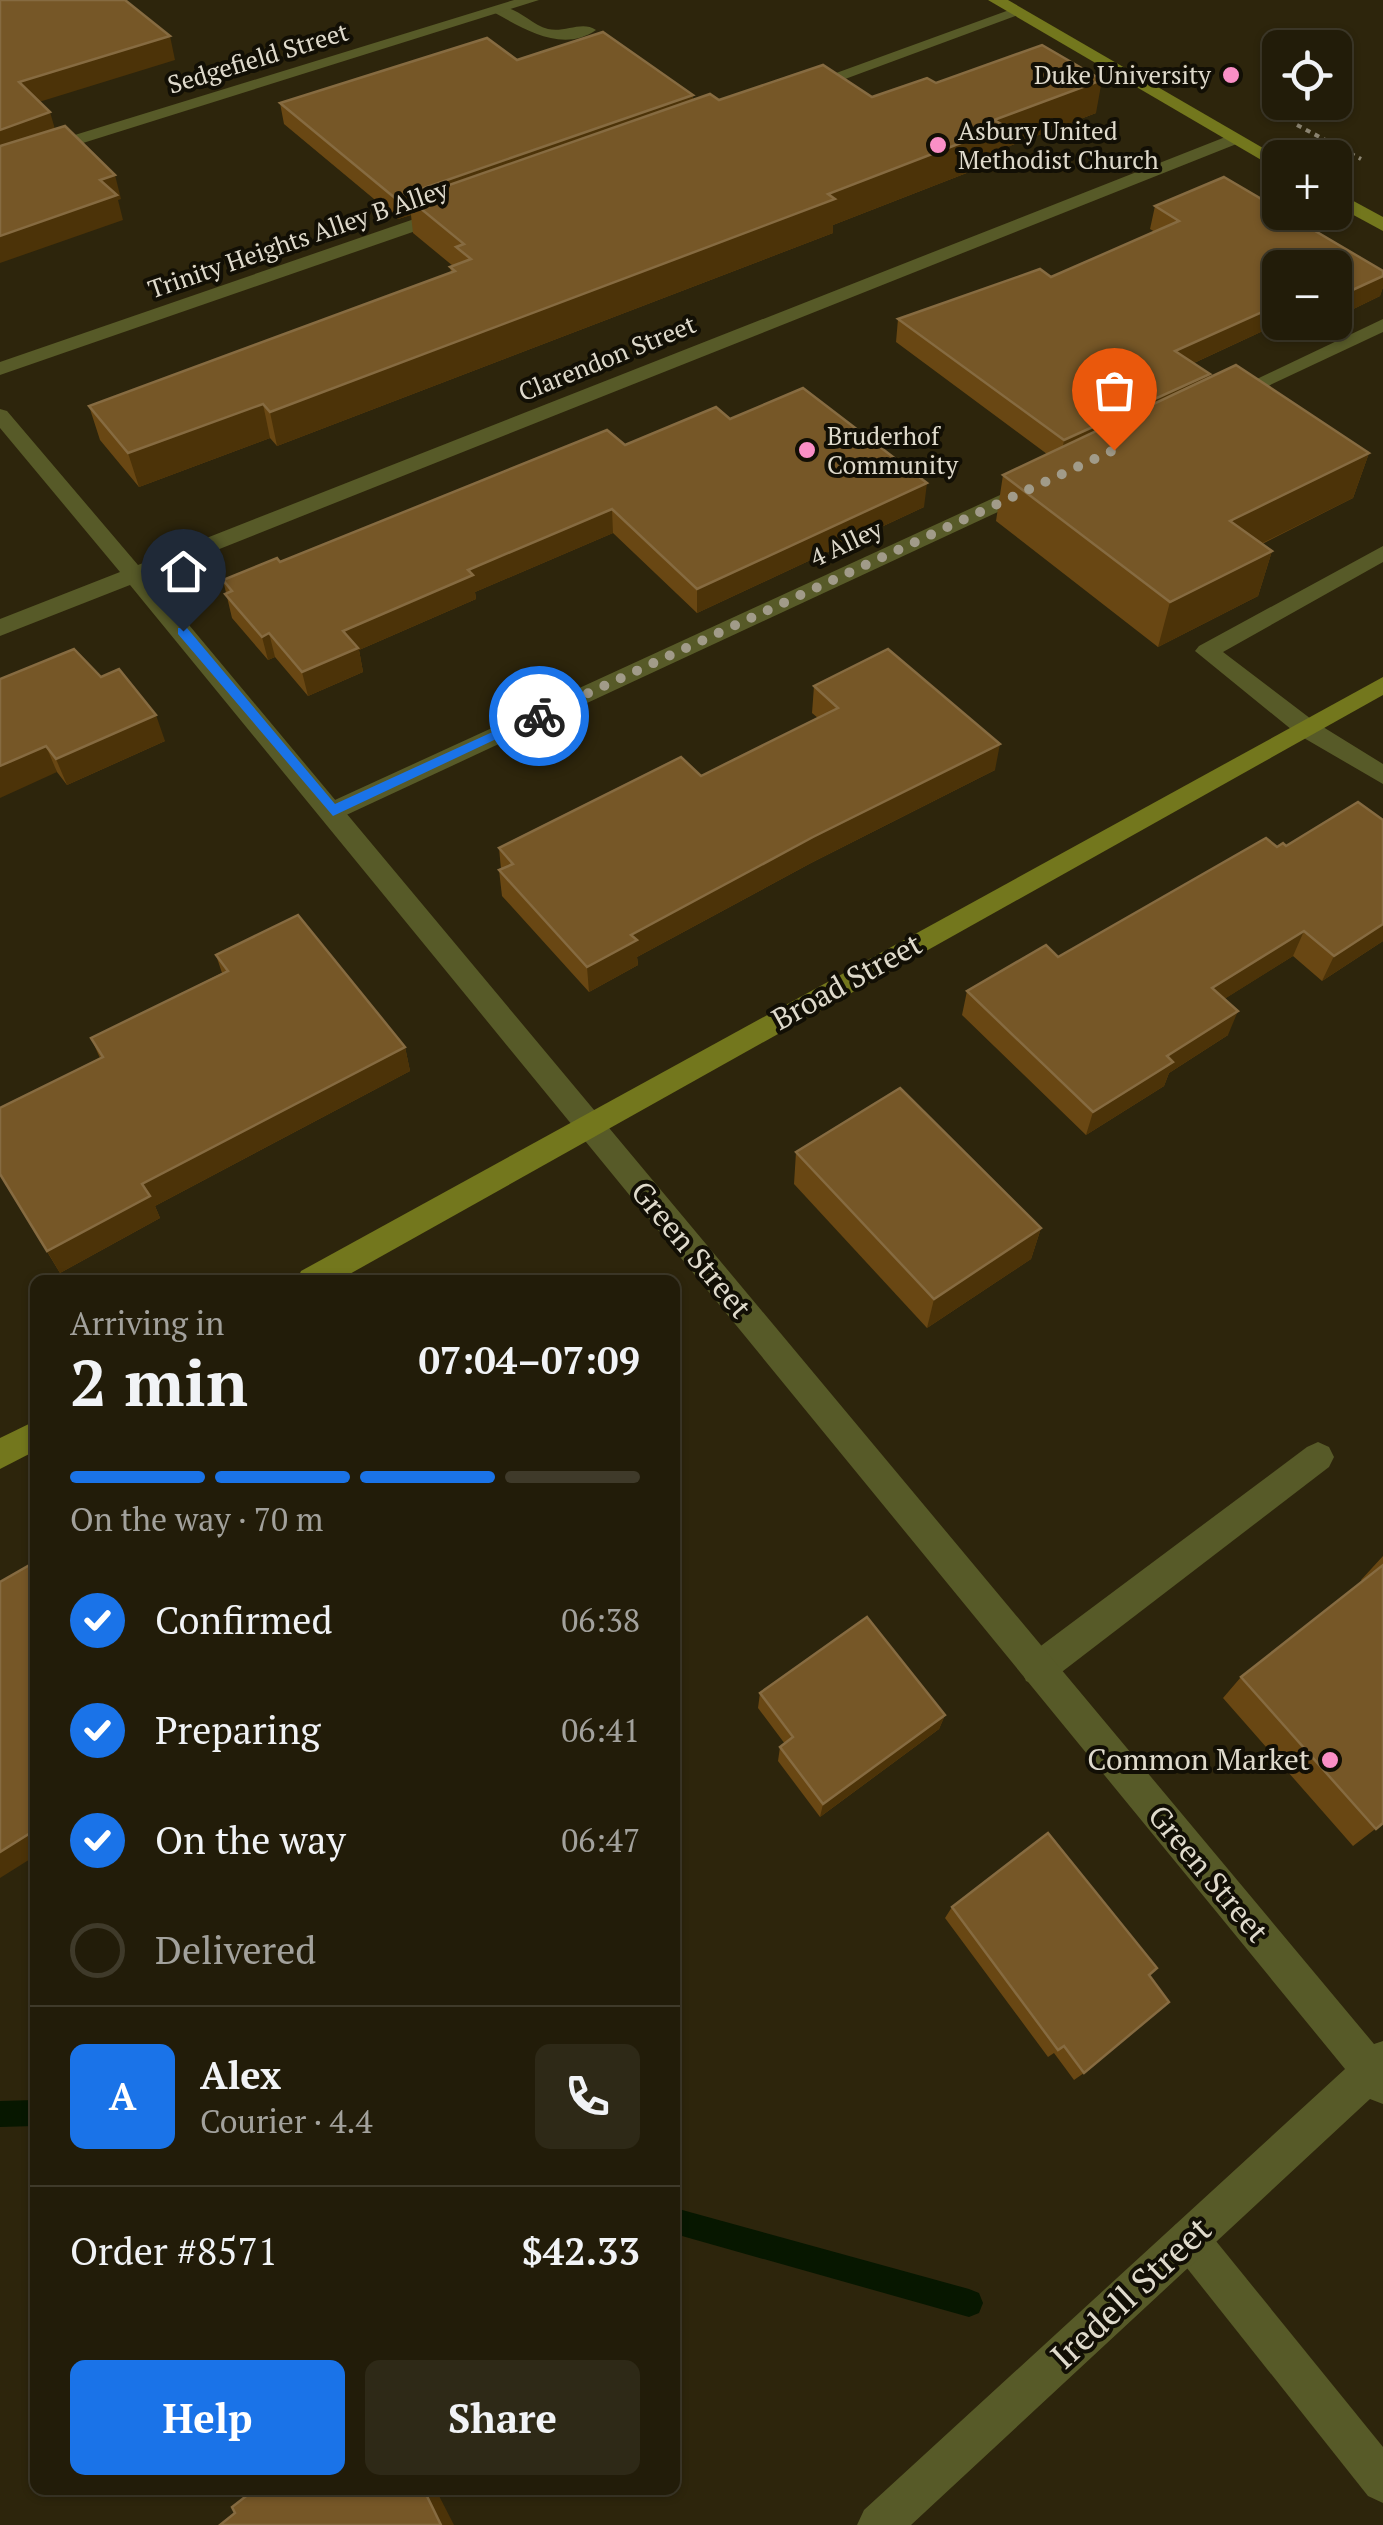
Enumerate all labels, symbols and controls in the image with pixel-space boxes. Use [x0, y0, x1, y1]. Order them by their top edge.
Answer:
street label: Sedgefield Street [163, 14, 352, 101]
map controls [1262, 30, 1352, 340]
button: locate [1262, 30, 1352, 120]
place label: Duke University [1034, 58, 1211, 91]
marker: Duke University [1220, 64, 1242, 86]
place label: Asbury United Methodist Church [958, 114, 1159, 176]
marker: Asbury United Methodist Church [927, 134, 949, 156]
button: + [1262, 140, 1352, 230]
street label: Trinity Heights Alley B Alley [144, 172, 452, 305]
button: − [1262, 250, 1352, 340]
street label: Clarendon Street [513, 307, 700, 408]
pin [1072, 348, 1157, 451]
icon: bag [1087, 363, 1142, 418]
place label: Bruderhof Community [827, 419, 958, 481]
marker: Bruderhof Community [796, 439, 818, 461]
street label: 4 Alley [804, 511, 887, 574]
pin [141, 529, 226, 632]
icon: home [156, 544, 211, 599]
courier [489, 666, 589, 766]
icon: bike [512, 689, 567, 744]
street label: Broad Street [764, 923, 929, 1039]
street label: Green Street [623, 1172, 761, 1326]
text: Arriving in [70, 1302, 224, 1344]
text: 07:04–07:09 [418, 1335, 640, 1385]
text: 2 min [70, 1338, 248, 1425]
text: On the way · 70 m [70, 1498, 323, 1540]
icon: check [70, 1593, 125, 1648]
text: Confirmed [155, 1595, 333, 1645]
text: 06:38 [561, 1599, 640, 1641]
icon: check [70, 1703, 125, 1758]
text: Preparing [155, 1705, 321, 1755]
text: 06:41 [561, 1709, 640, 1751]
place label: Common Market [1087, 1739, 1310, 1779]
marker: Common Market [1319, 1749, 1341, 1771]
street label: Green Street [1140, 1796, 1278, 1950]
icon: check [70, 1813, 125, 1868]
text: On the way [155, 1815, 346, 1865]
text: 06:47 [561, 1819, 640, 1861]
text: Delivered [155, 1925, 316, 1975]
button: phone [535, 2044, 640, 2149]
text: Alex [200, 2050, 281, 2100]
text: A [109, 2071, 136, 2121]
text: Courier · 4.4 [200, 2100, 372, 2142]
street label: Iredell Street [1040, 2206, 1220, 2378]
text: Order #8571 [70, 2226, 278, 2276]
text: $42.33 [521, 2226, 640, 2276]
button: Help [70, 2360, 345, 2475]
button: Share [365, 2360, 640, 2475]

